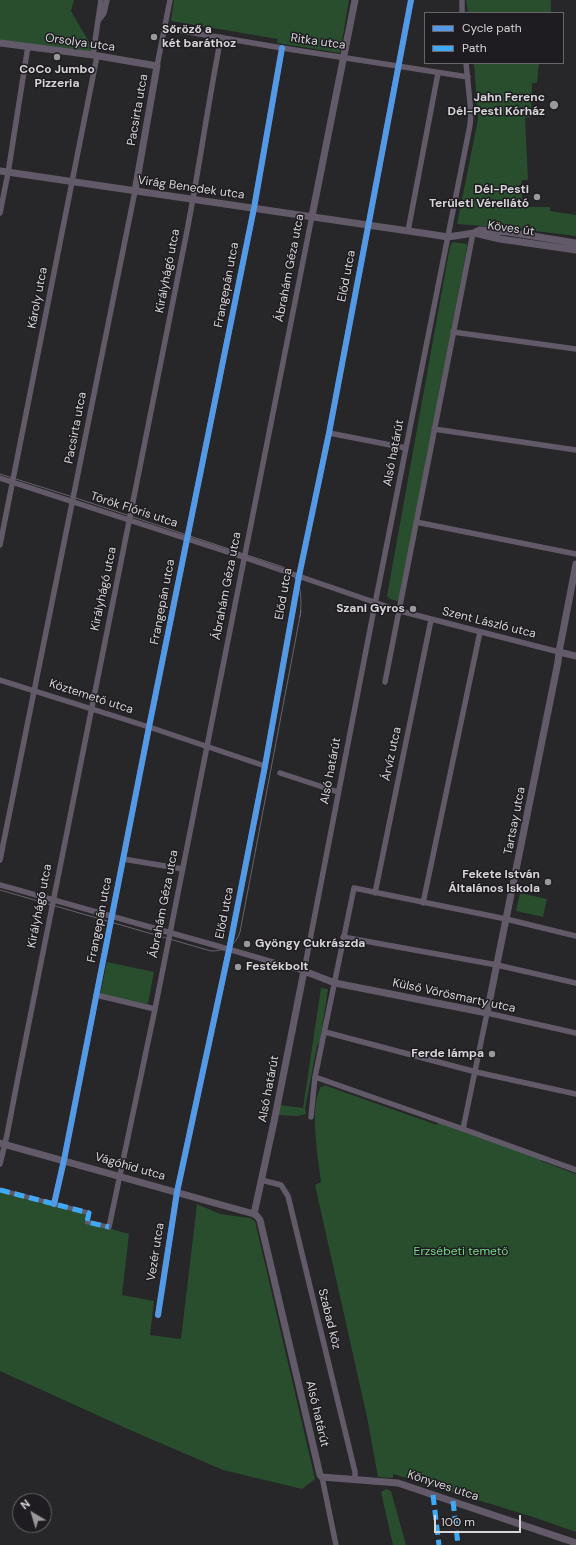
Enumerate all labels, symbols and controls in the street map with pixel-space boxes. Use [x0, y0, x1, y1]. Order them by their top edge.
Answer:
legend [424, 12, 564, 64]
text: Cycle path [462, 20, 522, 36]
place label: Sőröző a két baráthoz [162, 23, 236, 51]
street label: Orsolya utca [44, 31, 116, 55]
street label: Ritka utca [290, 31, 346, 53]
marker: Sőröző a két baráthoz [149, 32, 159, 42]
text: Path [462, 40, 487, 56]
marker: CoCo Jumbo Pizzeria [52, 52, 62, 62]
place label: CoCo Jumbo Pizzeria [19, 63, 95, 91]
street label: Pacsirta utca [125, 73, 151, 147]
place label: Jahn Ferenc Dél-Pesti Kórház [447, 91, 545, 119]
marker: Jahn Ferenc Dél-Pesti Kórház [548, 99, 560, 111]
street label: Virág Benedek utca [137, 173, 245, 203]
place label: Dél-Pesti Területi Vérellátó [429, 183, 529, 211]
marker: Dél-Pesti Területi Vérellátó [532, 192, 542, 202]
street label: Ábrahám Géza utca [272, 213, 308, 323]
street label: Köves út [487, 219, 535, 239]
street label: Királyhágó utca [153, 228, 183, 314]
street label: Frangepán utca [212, 241, 242, 329]
street label: Előd utca [335, 249, 359, 303]
street label: Károly utca [25, 266, 51, 330]
street label: Pacsirta utca [62, 391, 90, 465]
street label: Alsó határút [380, 419, 408, 487]
street label: Török Flóris utca [89, 489, 179, 531]
street label: Ábrahám Géza utca [209, 531, 245, 641]
street label: Királyhágó utca [88, 546, 120, 632]
street label: Frangepán utca [148, 558, 178, 646]
street label: Előd utca [272, 567, 296, 621]
place label: Szani Gyros [336, 602, 405, 616]
marker: Szani Gyros [408, 604, 418, 614]
street label: Szent László utca [441, 604, 537, 642]
street label: Köztemető utca [47, 677, 135, 717]
street label: Árvíz utca [379, 726, 405, 782]
street label: Alsó határút [317, 737, 345, 805]
street label: Tartsay utca [501, 786, 529, 856]
street label: Ábrahám Géza utca [146, 849, 182, 959]
street label: Királyhágó utca [25, 863, 55, 949]
place label: Fekete István Általános Iskola [448, 868, 540, 896]
street label: Frangepán utca [85, 876, 115, 964]
marker: Fekete István Általános Iskola [543, 877, 553, 887]
street label: Előd utca [213, 886, 237, 940]
place label: Gyöngy Cukrászda [255, 937, 365, 951]
marker: Gyöngy Cukrászda [242, 939, 252, 949]
place label: Festékbolt [246, 960, 309, 974]
marker: Festékbolt [233, 962, 243, 972]
street label: Külső Vörösmarty utca [391, 976, 517, 1016]
place label: Ferde lámpa [411, 1047, 484, 1061]
marker: Ferde lámpa [487, 1049, 497, 1059]
street label: Alsó határút [255, 1055, 283, 1123]
street label: Vágóhíd utca [93, 1150, 167, 1184]
street label: Vezér utca [144, 1222, 168, 1282]
park label: Erzsébeti temető [414, 1245, 508, 1259]
street label: Szabad köz [315, 1287, 343, 1351]
street label: Alsó határút [302, 1380, 332, 1448]
street label: Könyves utca [406, 1468, 480, 1504]
north arrow [12, 1493, 52, 1533]
text: N [18, 1496, 33, 1512]
scale bar [436, 1507, 523, 1533]
text: 100 m [441, 1514, 475, 1530]

